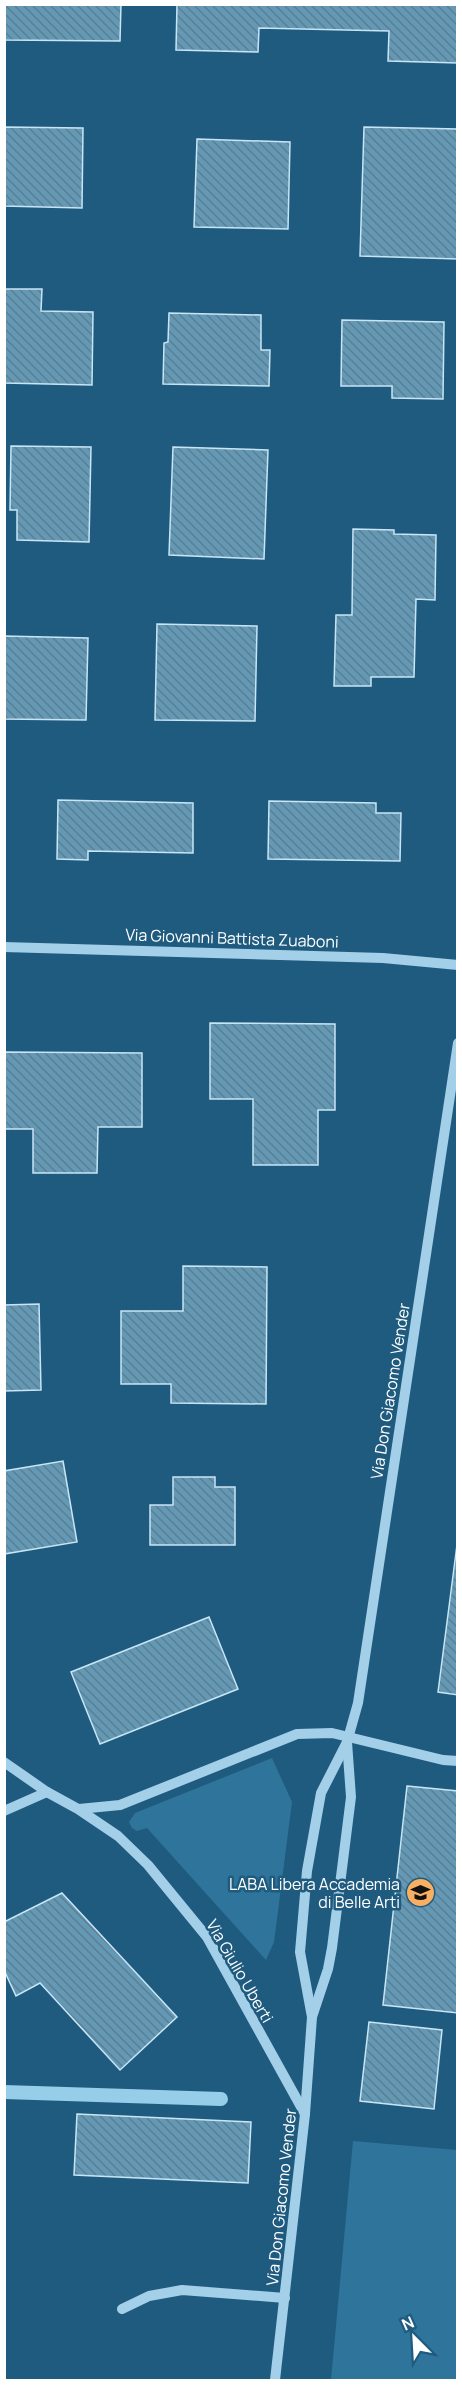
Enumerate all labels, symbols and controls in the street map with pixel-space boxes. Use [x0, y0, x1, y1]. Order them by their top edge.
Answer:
street label: Via Giovanni Battista Zuaboni [125, 923, 339, 953]
street label: Via Don Giacomo Vender [365, 1301, 415, 1481]
place label: LABA Libera Accademia di Belle Arti [229, 1873, 400, 1913]
school or university icon: LABA Libera Accademia di Belle Arti [405, 1877, 437, 1909]
street label: Via Giulio Uberti [202, 1915, 278, 2027]
street label: Via Don Giacomo Vender [261, 2107, 301, 2287]
north arrow [384, 2307, 444, 2367]
text: N [398, 2311, 418, 2336]

